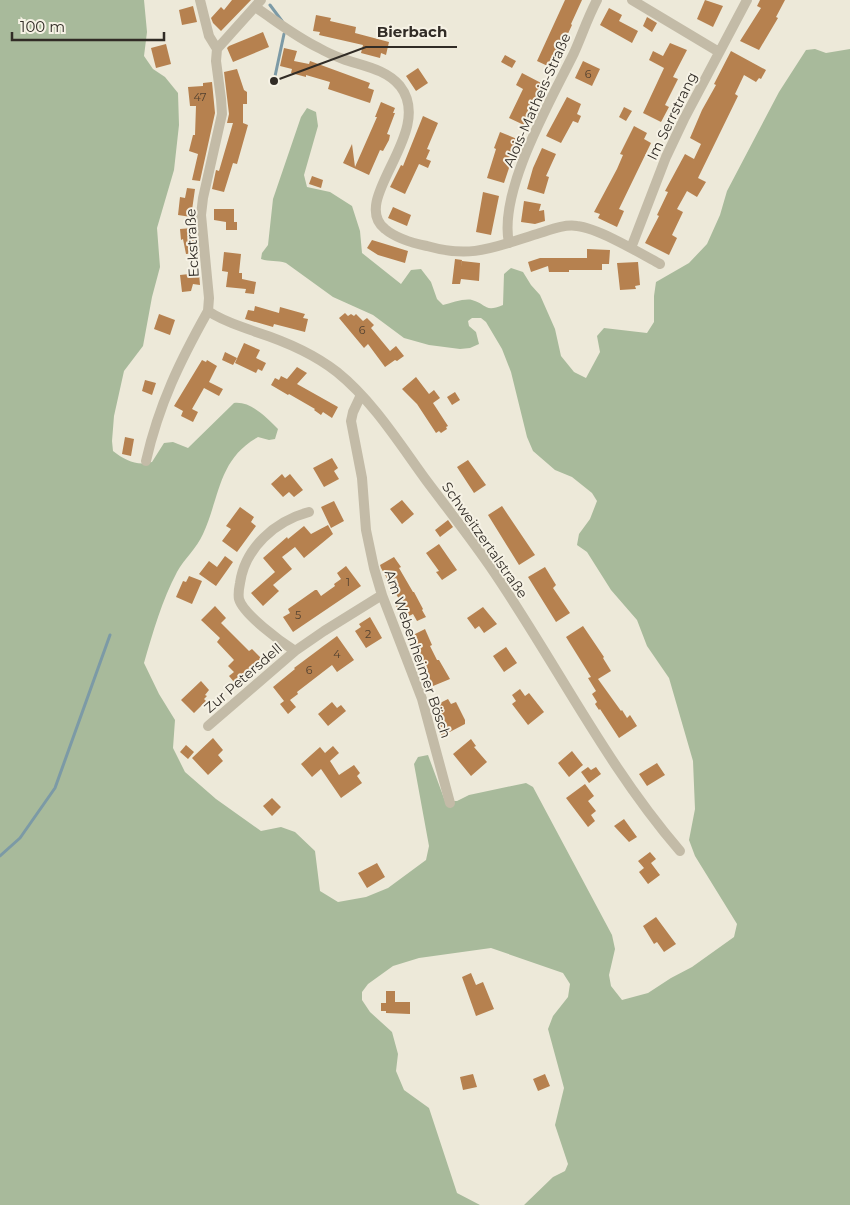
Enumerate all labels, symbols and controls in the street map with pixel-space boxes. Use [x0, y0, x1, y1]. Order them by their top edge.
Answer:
scale bar [12, 10, 165, 42]
text: 100 m [20, 17, 65, 36]
callout: Bierbach [366, 17, 457, 47]
text: Bierbach [377, 22, 447, 41]
street label: Alois-Matheis-Straße [499, 30, 575, 170]
house number: 6 [585, 67, 592, 81]
street label: Im Serrstrang [643, 69, 701, 163]
house number: 47 [193, 90, 207, 104]
street label: Eckstraße [181, 208, 203, 278]
house number: 6 [359, 323, 366, 337]
street label: Schweitzertalstraße [438, 478, 532, 602]
street label: Am Webenheimer Bösch [381, 567, 455, 741]
house number: 1 [346, 575, 350, 589]
house number: 5 [295, 608, 301, 622]
house number: 2 [365, 627, 371, 641]
street label: Zur Petersdell [200, 639, 286, 717]
house number: 4 [333, 647, 341, 661]
house number: 6 [306, 663, 313, 677]

